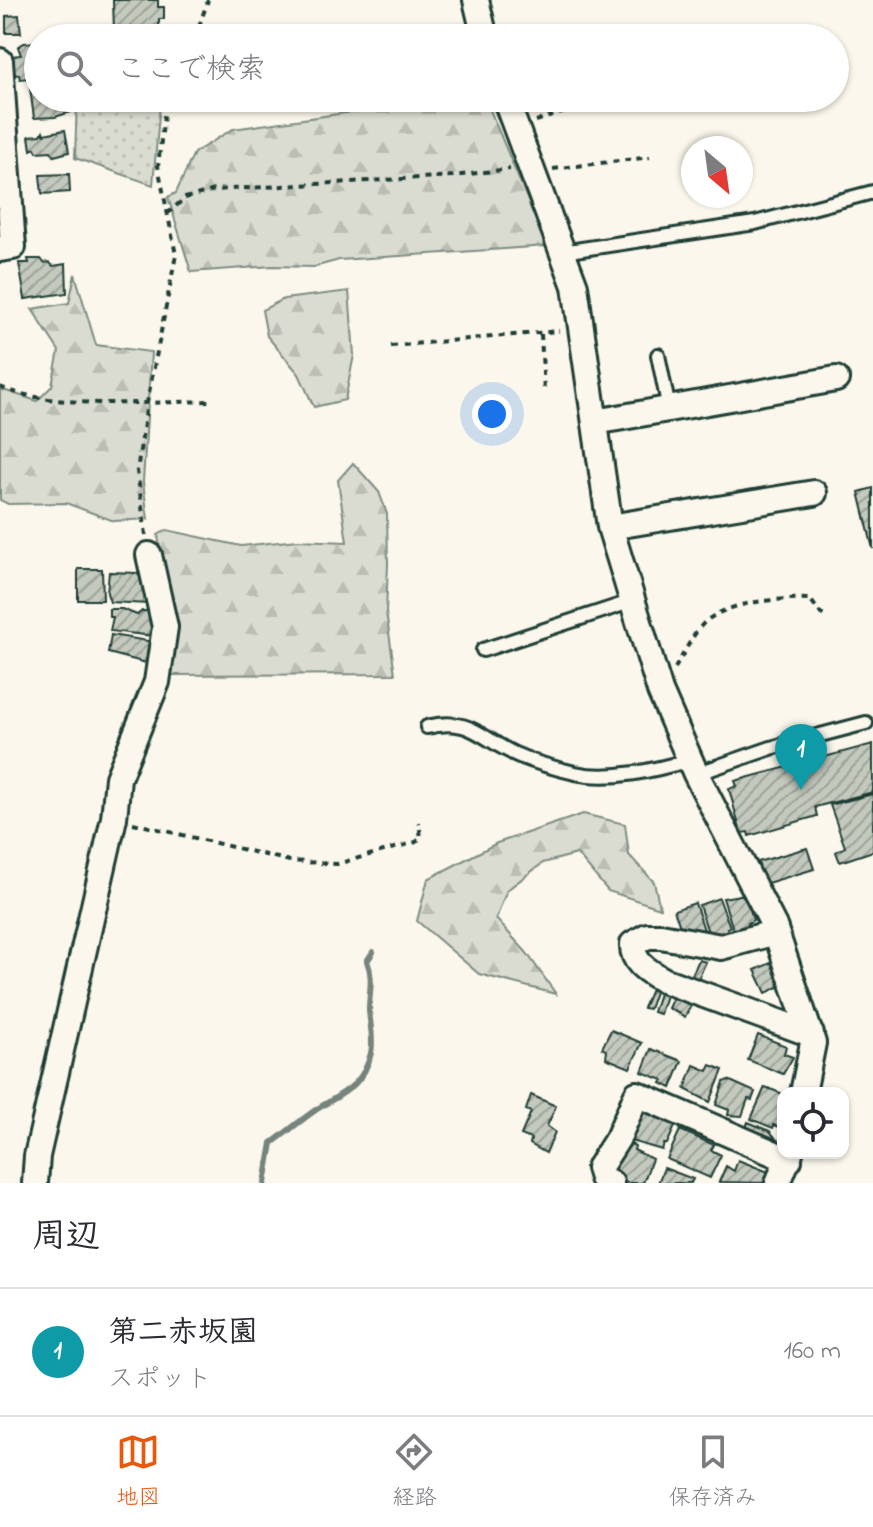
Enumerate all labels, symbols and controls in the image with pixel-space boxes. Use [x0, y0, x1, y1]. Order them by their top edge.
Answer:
search box [24, 24, 849, 112]
icon: search [52, 46, 96, 90]
text: ここで検索 [116, 49, 266, 93]
north arrow [681, 136, 753, 208]
your location [472, 394, 512, 434]
pin: 1 [775, 724, 827, 790]
map controls [777, 1087, 849, 1159]
button: locate [777, 1087, 849, 1159]
text: 周辺 [32, 1213, 100, 1263]
text: 第二赤坂園 [108, 1312, 258, 1356]
text: 1 [54, 1333, 62, 1371]
text: 160 m [783, 1333, 841, 1371]
text: スポット [108, 1361, 212, 1399]
tab: 地図 [116, 1430, 160, 1515]
tab: 経路 [392, 1430, 437, 1515]
tab: 保存済み [669, 1430, 757, 1515]

